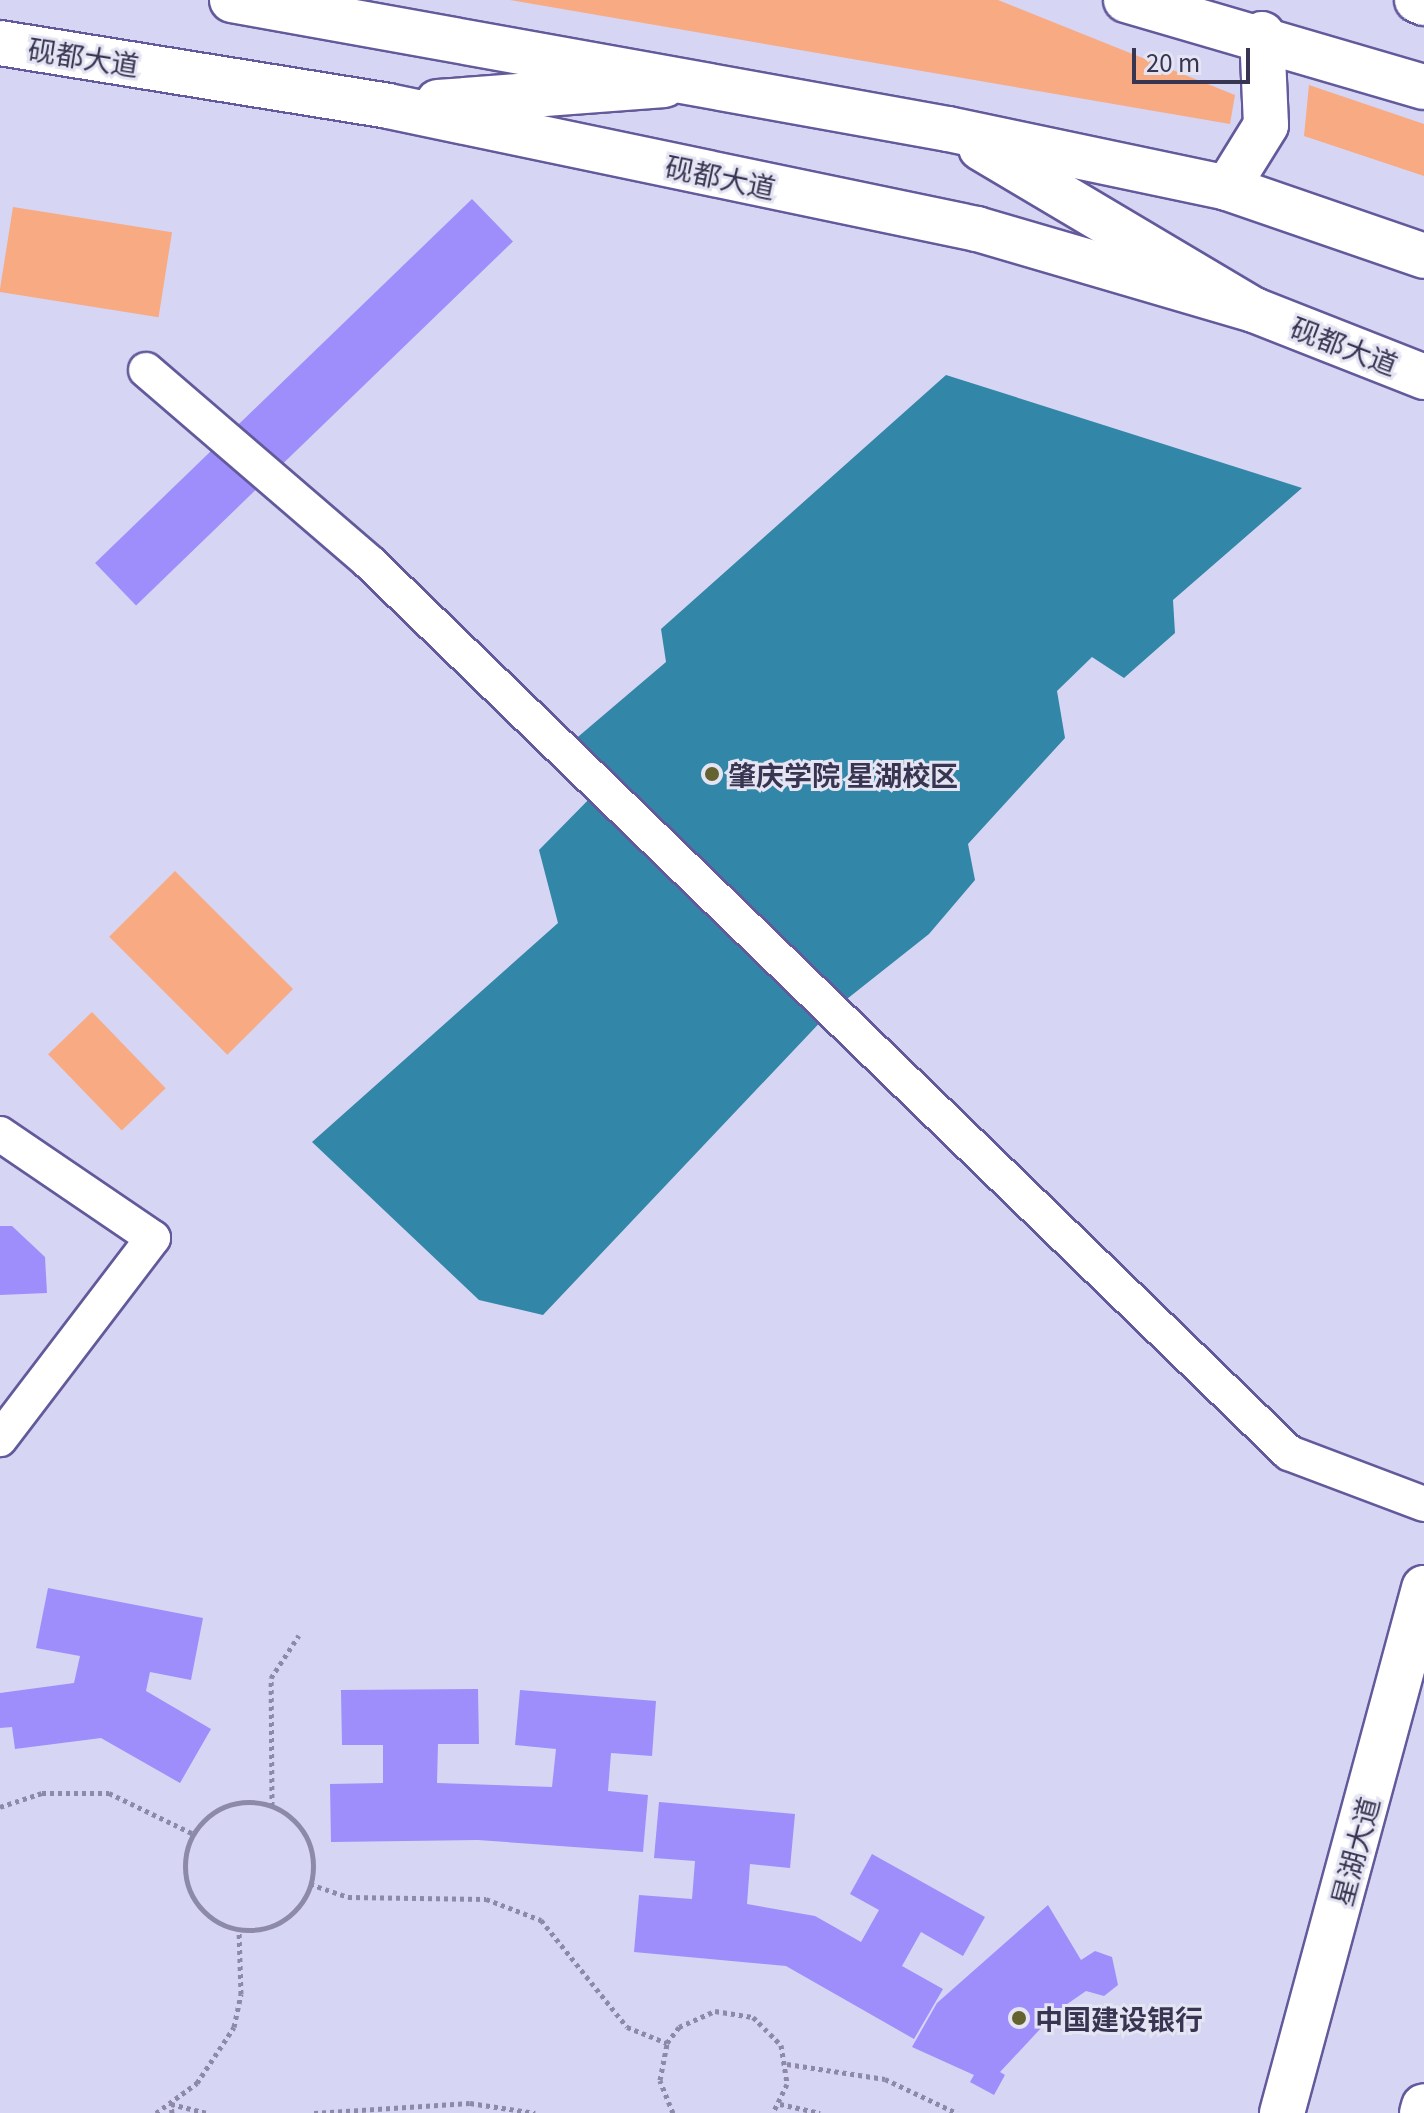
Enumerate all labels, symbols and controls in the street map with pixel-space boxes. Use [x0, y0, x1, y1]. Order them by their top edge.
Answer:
street label: 砚都大道 [26, 31, 142, 81]
scale bar [1136, 32, 1254, 82]
text: 20 m [1146, 44, 1200, 79]
street label: 砚都大道 [663, 148, 779, 204]
street label: 砚都大道 [1287, 309, 1403, 381]
place label: 肇庆学院 星湖校区 [728, 757, 958, 791]
marker: 肇庆学院 星湖校区 [703, 765, 721, 783]
street label: 星湖大道 [1323, 1793, 1385, 1909]
place label: 中国建设银行 [1035, 2001, 1203, 2035]
marker: 中国建设银行 [1010, 2009, 1028, 2027]

